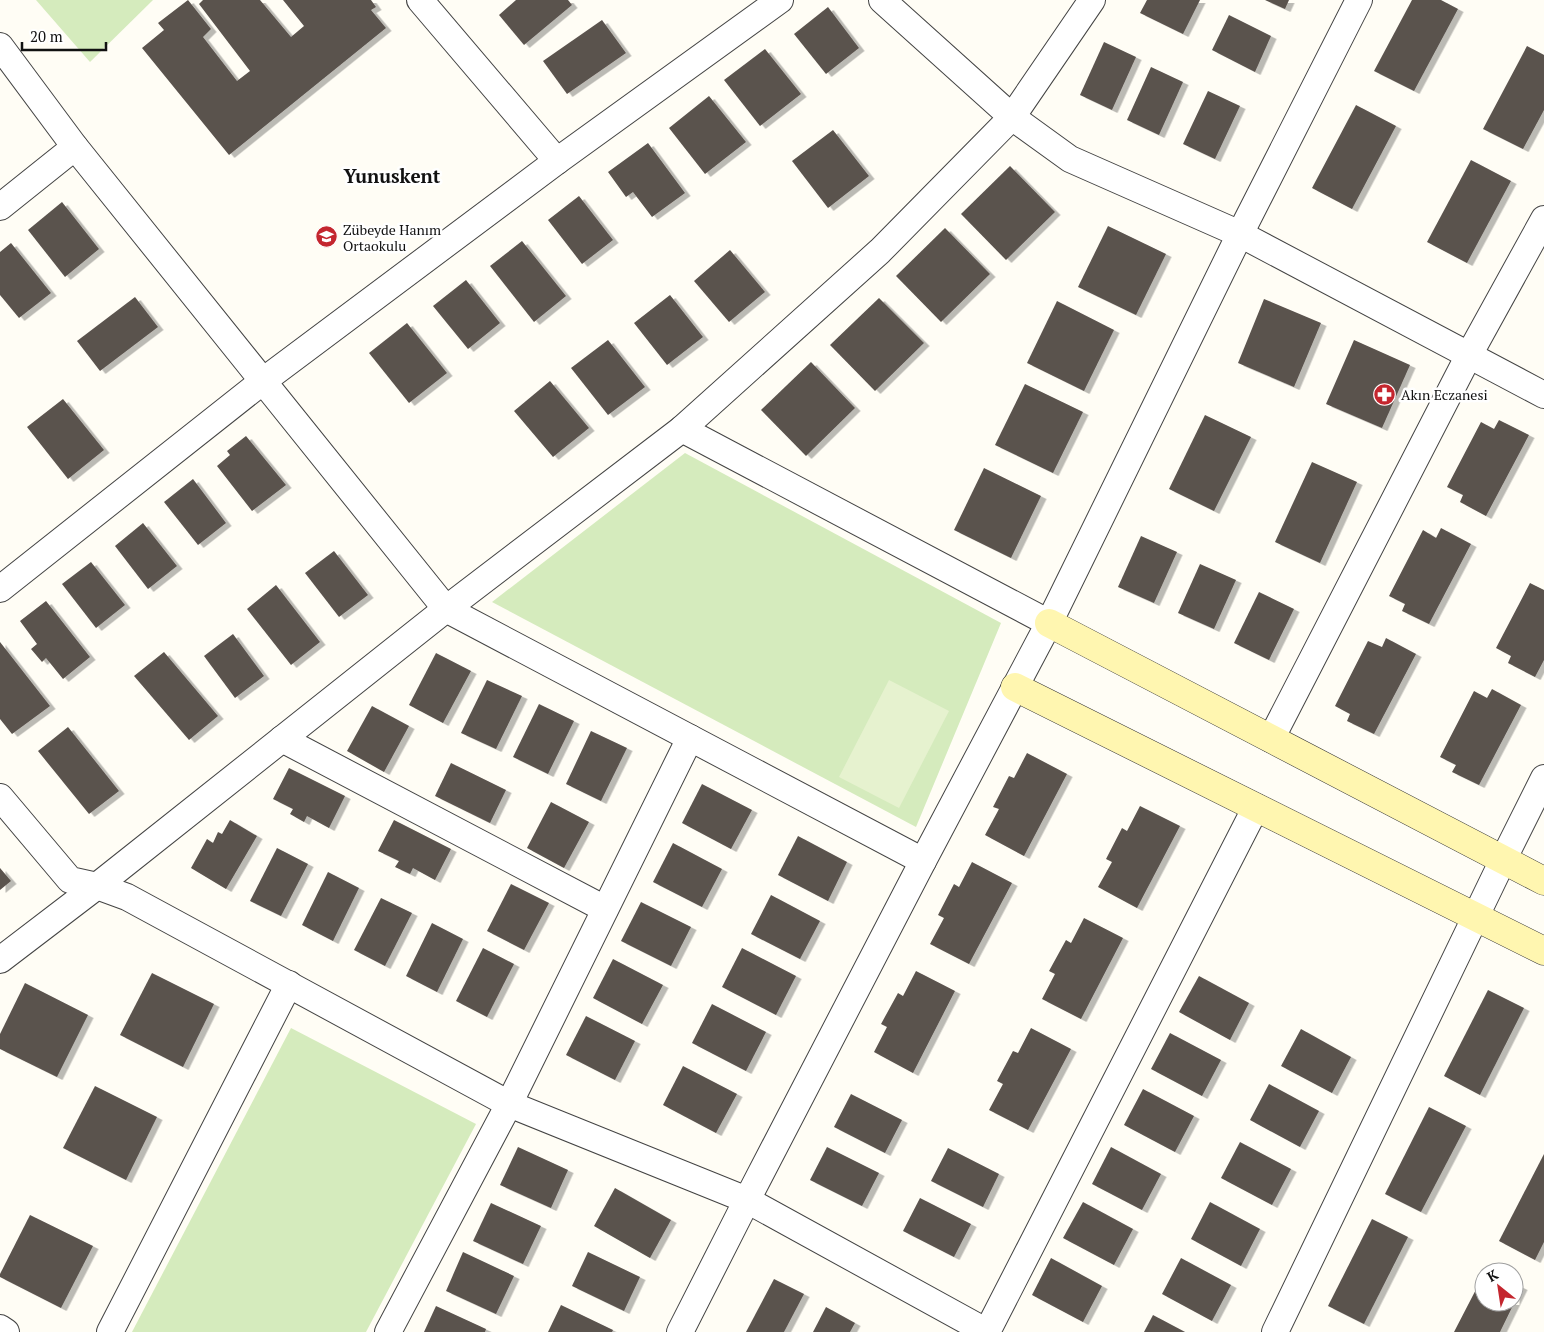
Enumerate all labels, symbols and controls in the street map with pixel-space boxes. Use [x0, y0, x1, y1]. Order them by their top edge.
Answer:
scale bar [22, 20, 106, 52]
text: 20 m [30, 26, 63, 46]
district label: Yunuskent [344, 163, 441, 188]
place label: Zübeyde Hanım Ortaokulu [343, 220, 441, 255]
school or university icon: Zübeyde Hanım Ortaokulu [315, 225, 339, 249]
pharmacy icon: Akın Eczanesi [1373, 382, 1397, 406]
place label: Akın Eczanesi [1401, 385, 1488, 404]
north arrow [1474, 1262, 1524, 1312]
text: K [1483, 1265, 1501, 1286]

